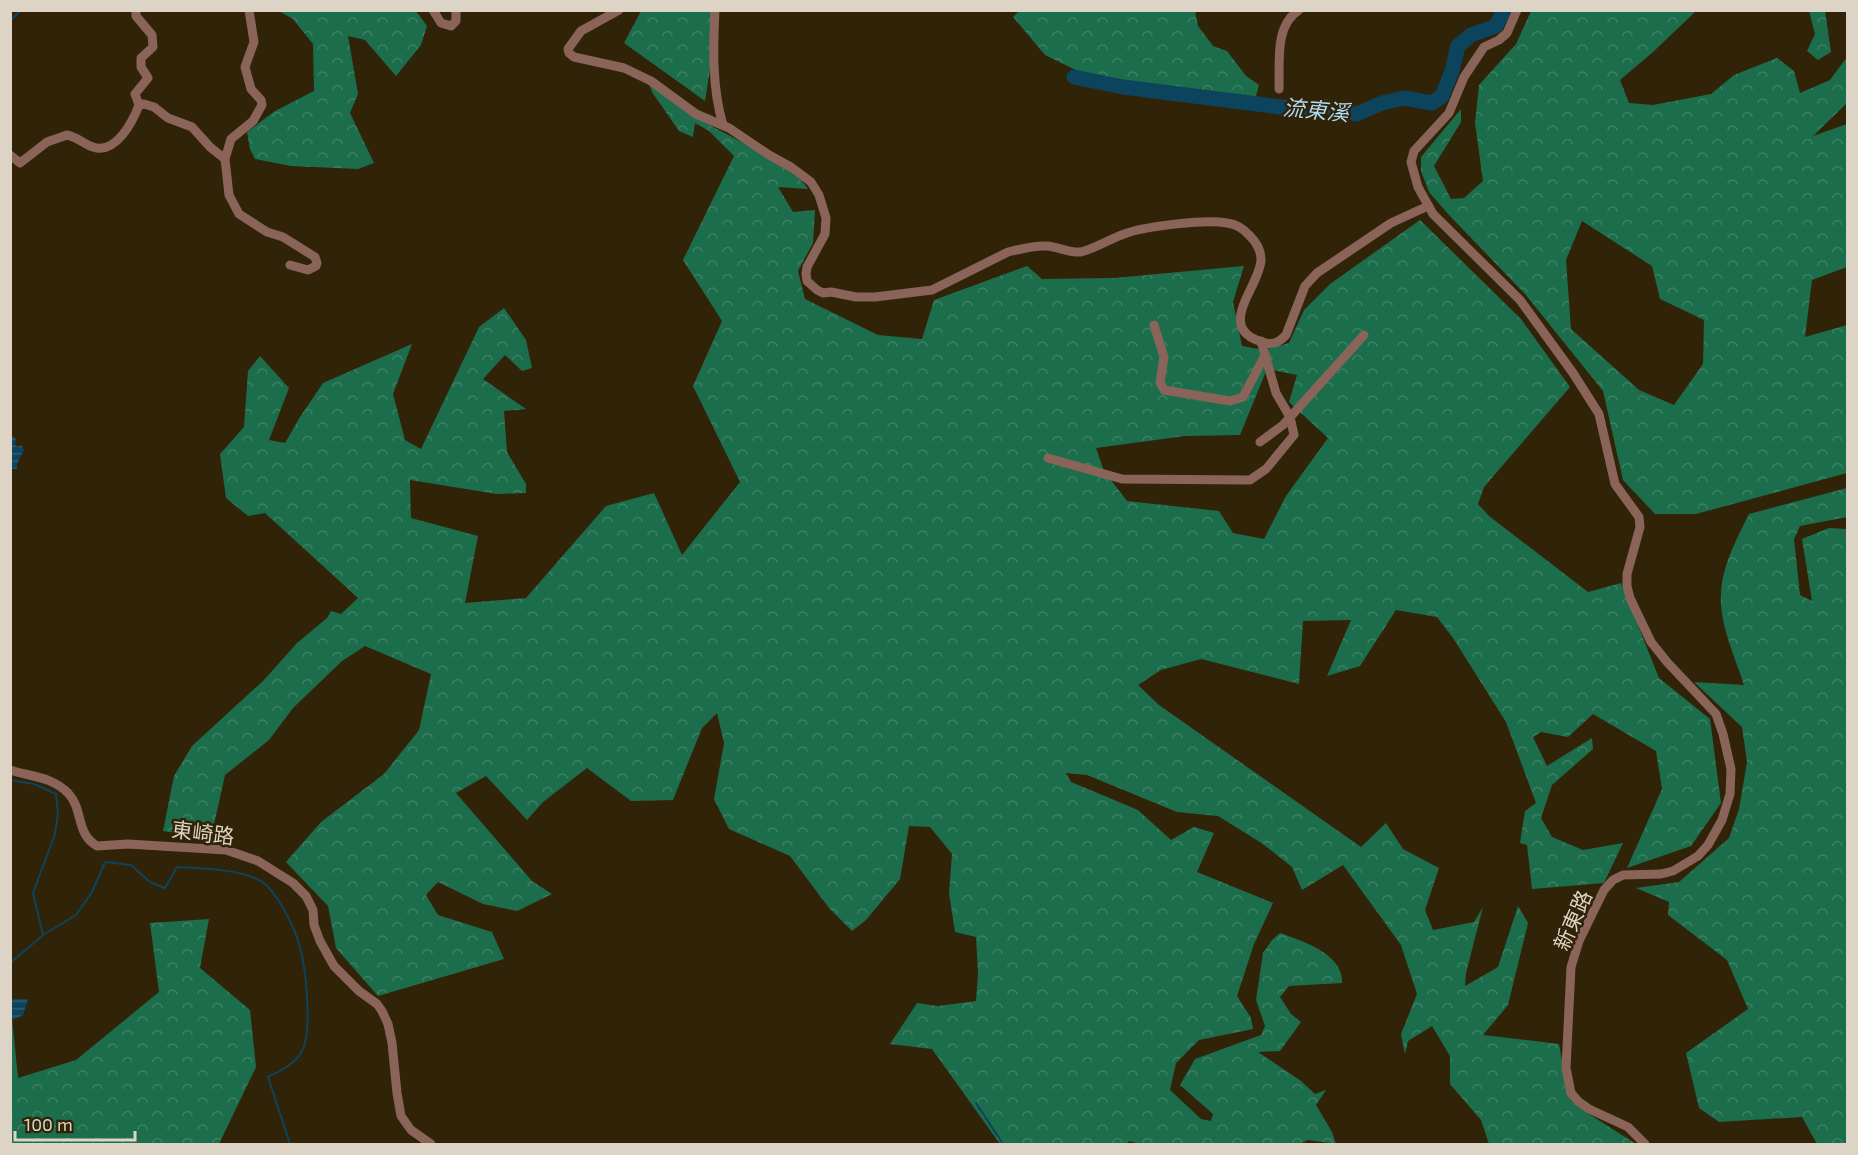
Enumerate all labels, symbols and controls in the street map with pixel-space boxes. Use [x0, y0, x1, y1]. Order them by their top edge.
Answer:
water label: 流東溪 [1282, 93, 1353, 125]
street label: 東崎路 [170, 816, 236, 848]
street label: 新東路 [1548, 886, 1596, 954]
scale bar [15, 1104, 135, 1142]
text: 100 m [24, 1113, 73, 1135]

